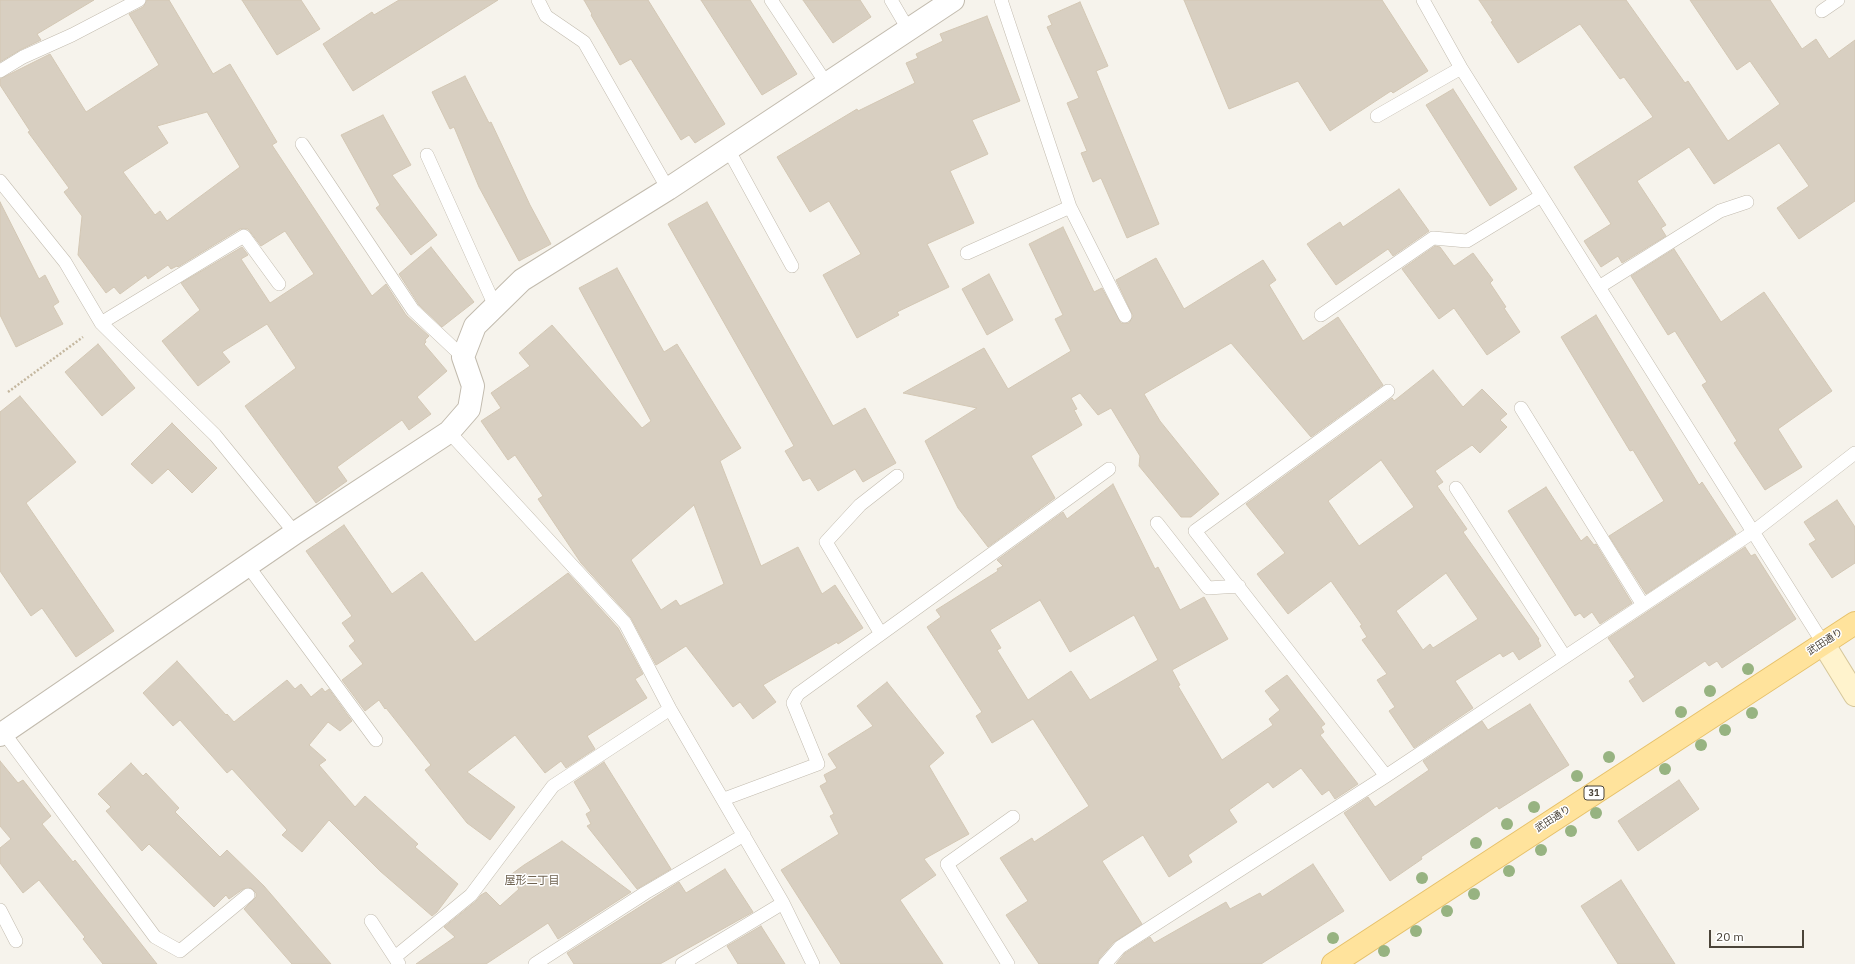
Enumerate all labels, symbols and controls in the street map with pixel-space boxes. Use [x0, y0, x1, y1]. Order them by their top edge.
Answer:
street label: 武田通り [1805, 626, 1845, 658]
road number: 31 [1584, 786, 1604, 800]
street label: 武田通り [1533, 803, 1573, 835]
district label: 屋形二丁目 [505, 874, 559, 888]
scale bar [1711, 922, 1806, 948]
text: 20 m [1716, 929, 1744, 944]

